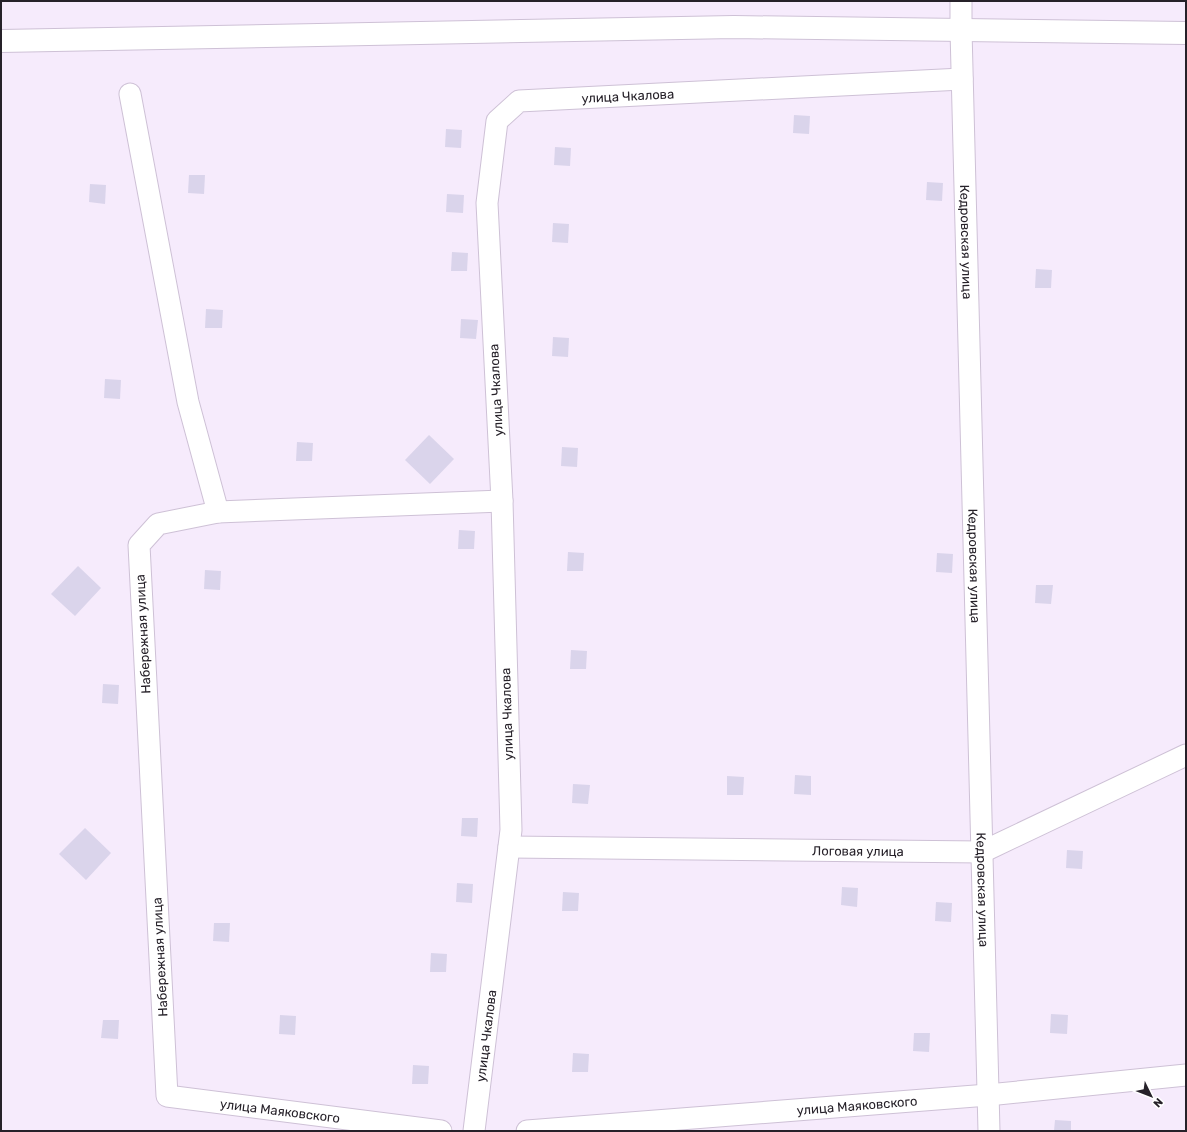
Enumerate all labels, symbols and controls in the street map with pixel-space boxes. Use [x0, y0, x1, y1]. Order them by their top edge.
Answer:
street label: улица Чкалова [581, 86, 674, 105]
street label: Кедровская улица [957, 184, 975, 299]
street label: улица Чкалова [486, 343, 506, 437]
street label: Кедровская улица [966, 508, 984, 623]
street label: Набережная улица [132, 574, 154, 694]
street label: улица Чкалова [498, 667, 516, 761]
street label: Кедровская улица [974, 832, 992, 947]
street label: Логовая улица [812, 843, 904, 859]
street label: Набережная улица [149, 897, 171, 1017]
street label: улица Чкалова [473, 989, 499, 1083]
north arrow [1131, 1076, 1171, 1116]
street label: улица Маяковского [796, 1093, 918, 1117]
text: N [1150, 1095, 1165, 1110]
street label: улица Маяковского [219, 1096, 341, 1126]

